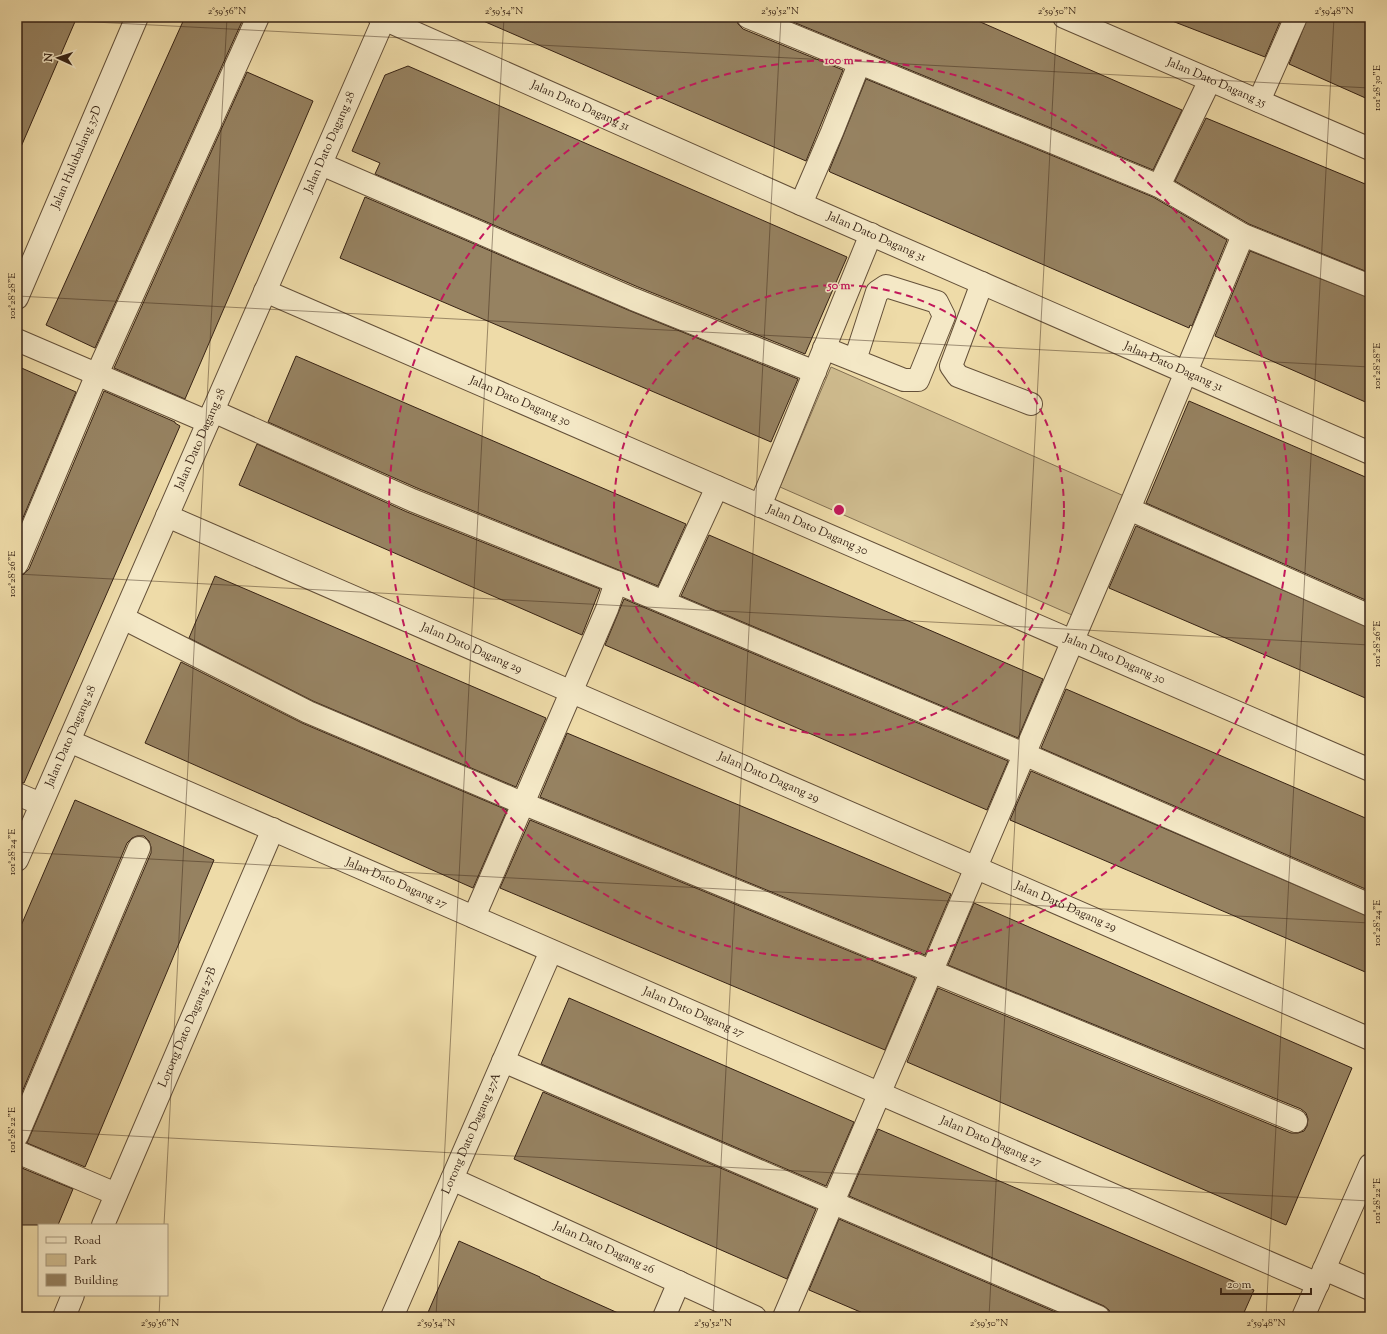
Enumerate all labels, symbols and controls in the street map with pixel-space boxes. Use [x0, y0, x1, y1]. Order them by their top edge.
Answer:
text: 2°59'56"N [208, 4, 246, 19]
text: 2°59'54"N [485, 4, 523, 19]
text: 2°59'52"N [761, 4, 799, 19]
text: 2°59'50"N [1038, 4, 1076, 19]
text: 2°59'48"N [1314, 4, 1354, 19]
north arrow [38, 38, 78, 78]
text: 100 m [823, 52, 854, 70]
text: N [41, 53, 57, 63]
street label: Jalan Dato Dagang 35 [1163, 53, 1269, 112]
text: 101°28'30"E [1370, 65, 1385, 111]
street label: Jalan Dato Dagang 31 [527, 76, 632, 136]
street label: Jalan Dato Dagang 28 [300, 89, 360, 197]
street label: Jalan Hulubalang 37D [47, 103, 107, 213]
street label: Jalan Dato Dagang 31 [823, 207, 929, 267]
text: 101°28'28"E [5, 273, 20, 319]
text: 50 m [827, 277, 851, 295]
street label: Jalan Dato Dagang 31 [1120, 337, 1226, 397]
text: 101°28'28"E [1370, 343, 1385, 389]
street label: Jalan Dato Dagang 30 [466, 371, 573, 431]
street label: Jalan Dato Dagang 28 [170, 386, 231, 494]
street label: Jalan Dato Dagang 30 [763, 500, 871, 560]
centre of rings [832, 503, 846, 517]
text: 101°28'26"E [5, 551, 20, 597]
street label: Jalan Dato Dagang 29 [417, 618, 525, 678]
text: 101°28'26"E [1370, 621, 1385, 667]
street label: Jalan Dato Dagang 30 [1060, 629, 1168, 689]
street label: Jalan Dato Dagang 28 [41, 683, 101, 791]
street label: Jalan Dato Dagang 29 [714, 747, 822, 808]
text: 101°28'24"E [5, 829, 20, 875]
street label: Jalan Dato Dagang 27 [342, 853, 450, 913]
street label: Jalan Dato Dagang 29 [1011, 876, 1119, 937]
text: 101°28'24"E [1370, 900, 1385, 946]
street label: Lorong Dato Dagang 27B [154, 964, 222, 1090]
street label: Jalan Dato Dagang 27 [639, 982, 747, 1043]
street label: Lorong Dato Dagang 27A [437, 1070, 506, 1197]
text: 101°28'22"E [5, 1107, 20, 1153]
street label: Jalan Dato Dagang 27 [936, 1111, 1044, 1172]
text: 101°28'22"E [1370, 1178, 1385, 1224]
street label: Jalan Dato Dagang 26 [550, 1217, 657, 1279]
legend [38, 1224, 168, 1296]
text: Road [74, 1232, 101, 1250]
text: Park [74, 1252, 97, 1270]
scale bar [1221, 1270, 1311, 1296]
text: Building [74, 1272, 118, 1290]
text: 20 m [1227, 1276, 1252, 1294]
text: 2°59'56"N [141, 1316, 179, 1331]
text: 2°59'54"N [417, 1316, 455, 1331]
text: 2°59'52"N [694, 1316, 732, 1331]
text: 2°59'50"N [970, 1316, 1008, 1331]
text: 2°59'48"N [1246, 1316, 1286, 1331]

